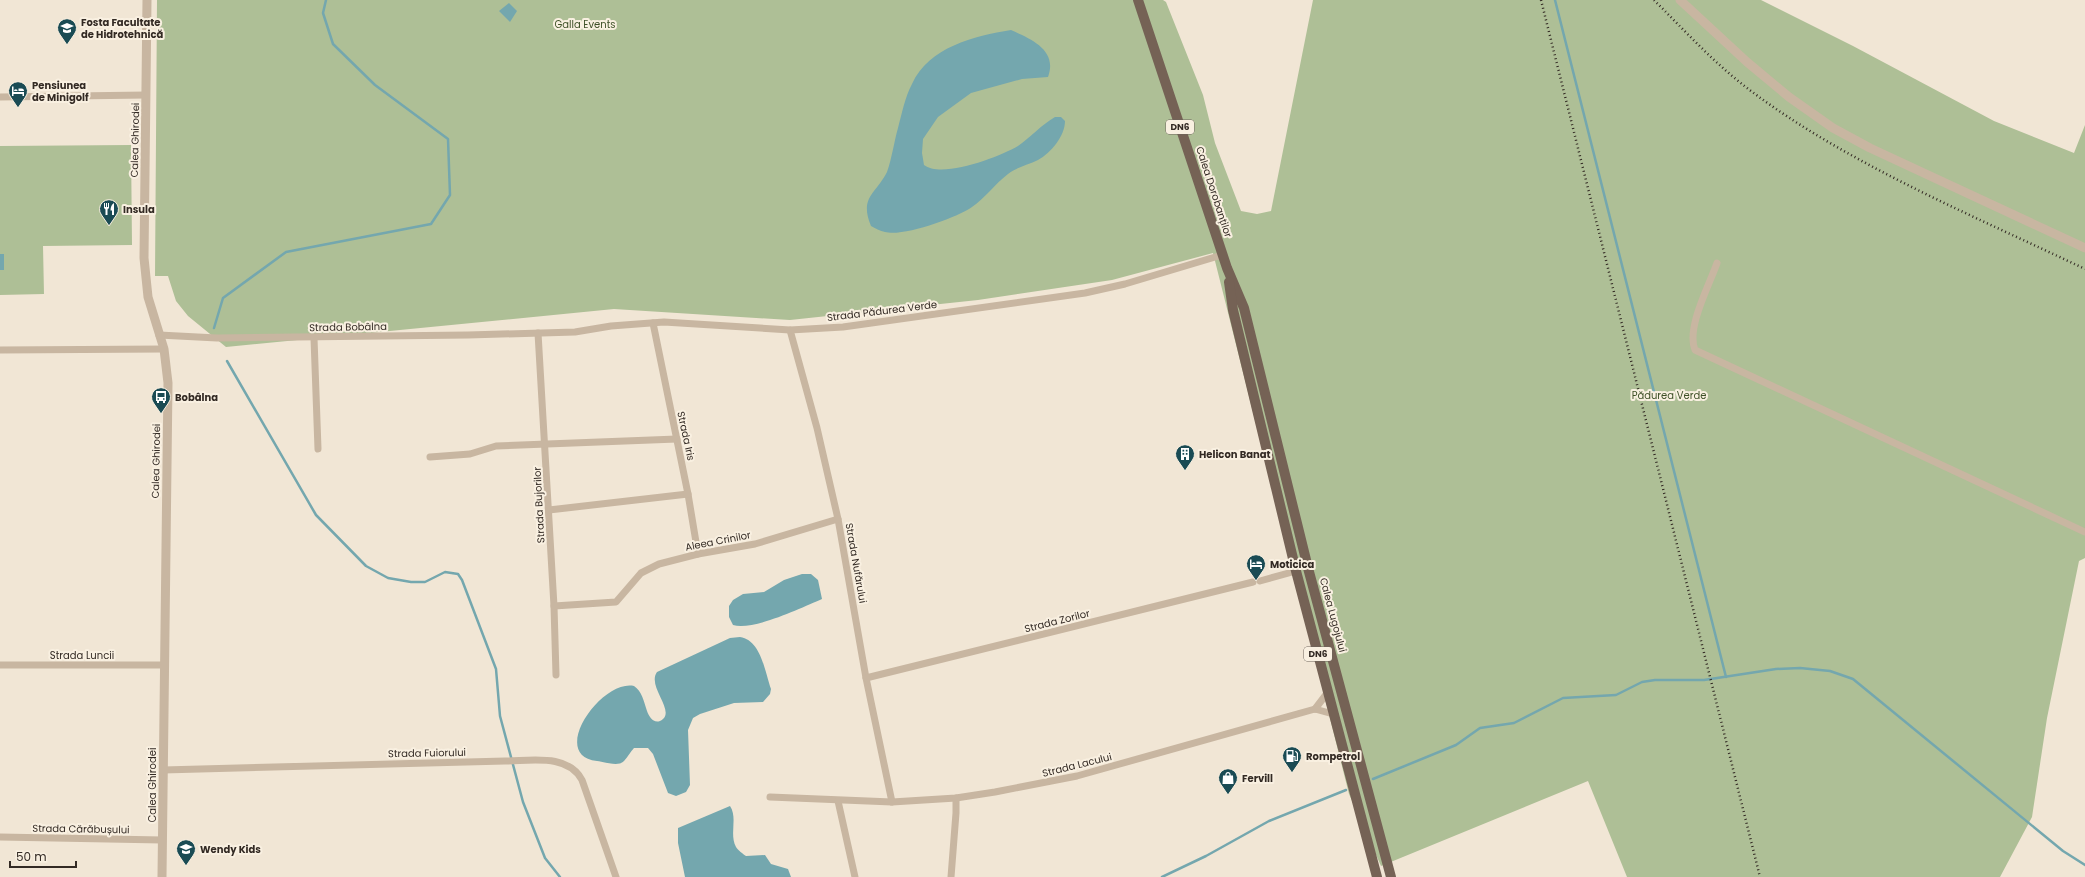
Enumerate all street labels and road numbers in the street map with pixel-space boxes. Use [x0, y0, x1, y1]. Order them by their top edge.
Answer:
street label: Calea Ghirodei [127, 102, 143, 178]
road number: DN6 [1166, 120, 1194, 134]
street label: Calea Dorobanților [1192, 145, 1236, 240]
street label: Strada Pădurea Verde [826, 297, 938, 325]
street label: Strada Bobâlna [309, 319, 387, 335]
street label: Strada Iris [673, 410, 699, 462]
street label: Calea Ghirodei [148, 423, 164, 499]
street label: Strada Bujorilor [529, 466, 548, 544]
street label: Strada Nufărului [842, 522, 870, 604]
street label: Aleea Crinilor [684, 527, 752, 555]
street label: Calea Lugojului [1316, 576, 1350, 654]
street label: Strada Zorilor [1023, 606, 1091, 636]
road number: DN6 [1304, 647, 1332, 661]
street label: Strada Luncii [50, 648, 114, 663]
street label: Strada Fuiorului [388, 745, 466, 761]
street label: Calea Ghirodei [145, 748, 160, 822]
street label: Strada Lacului [1041, 749, 1113, 781]
street label: Strada Cărăbușului [32, 821, 130, 837]

